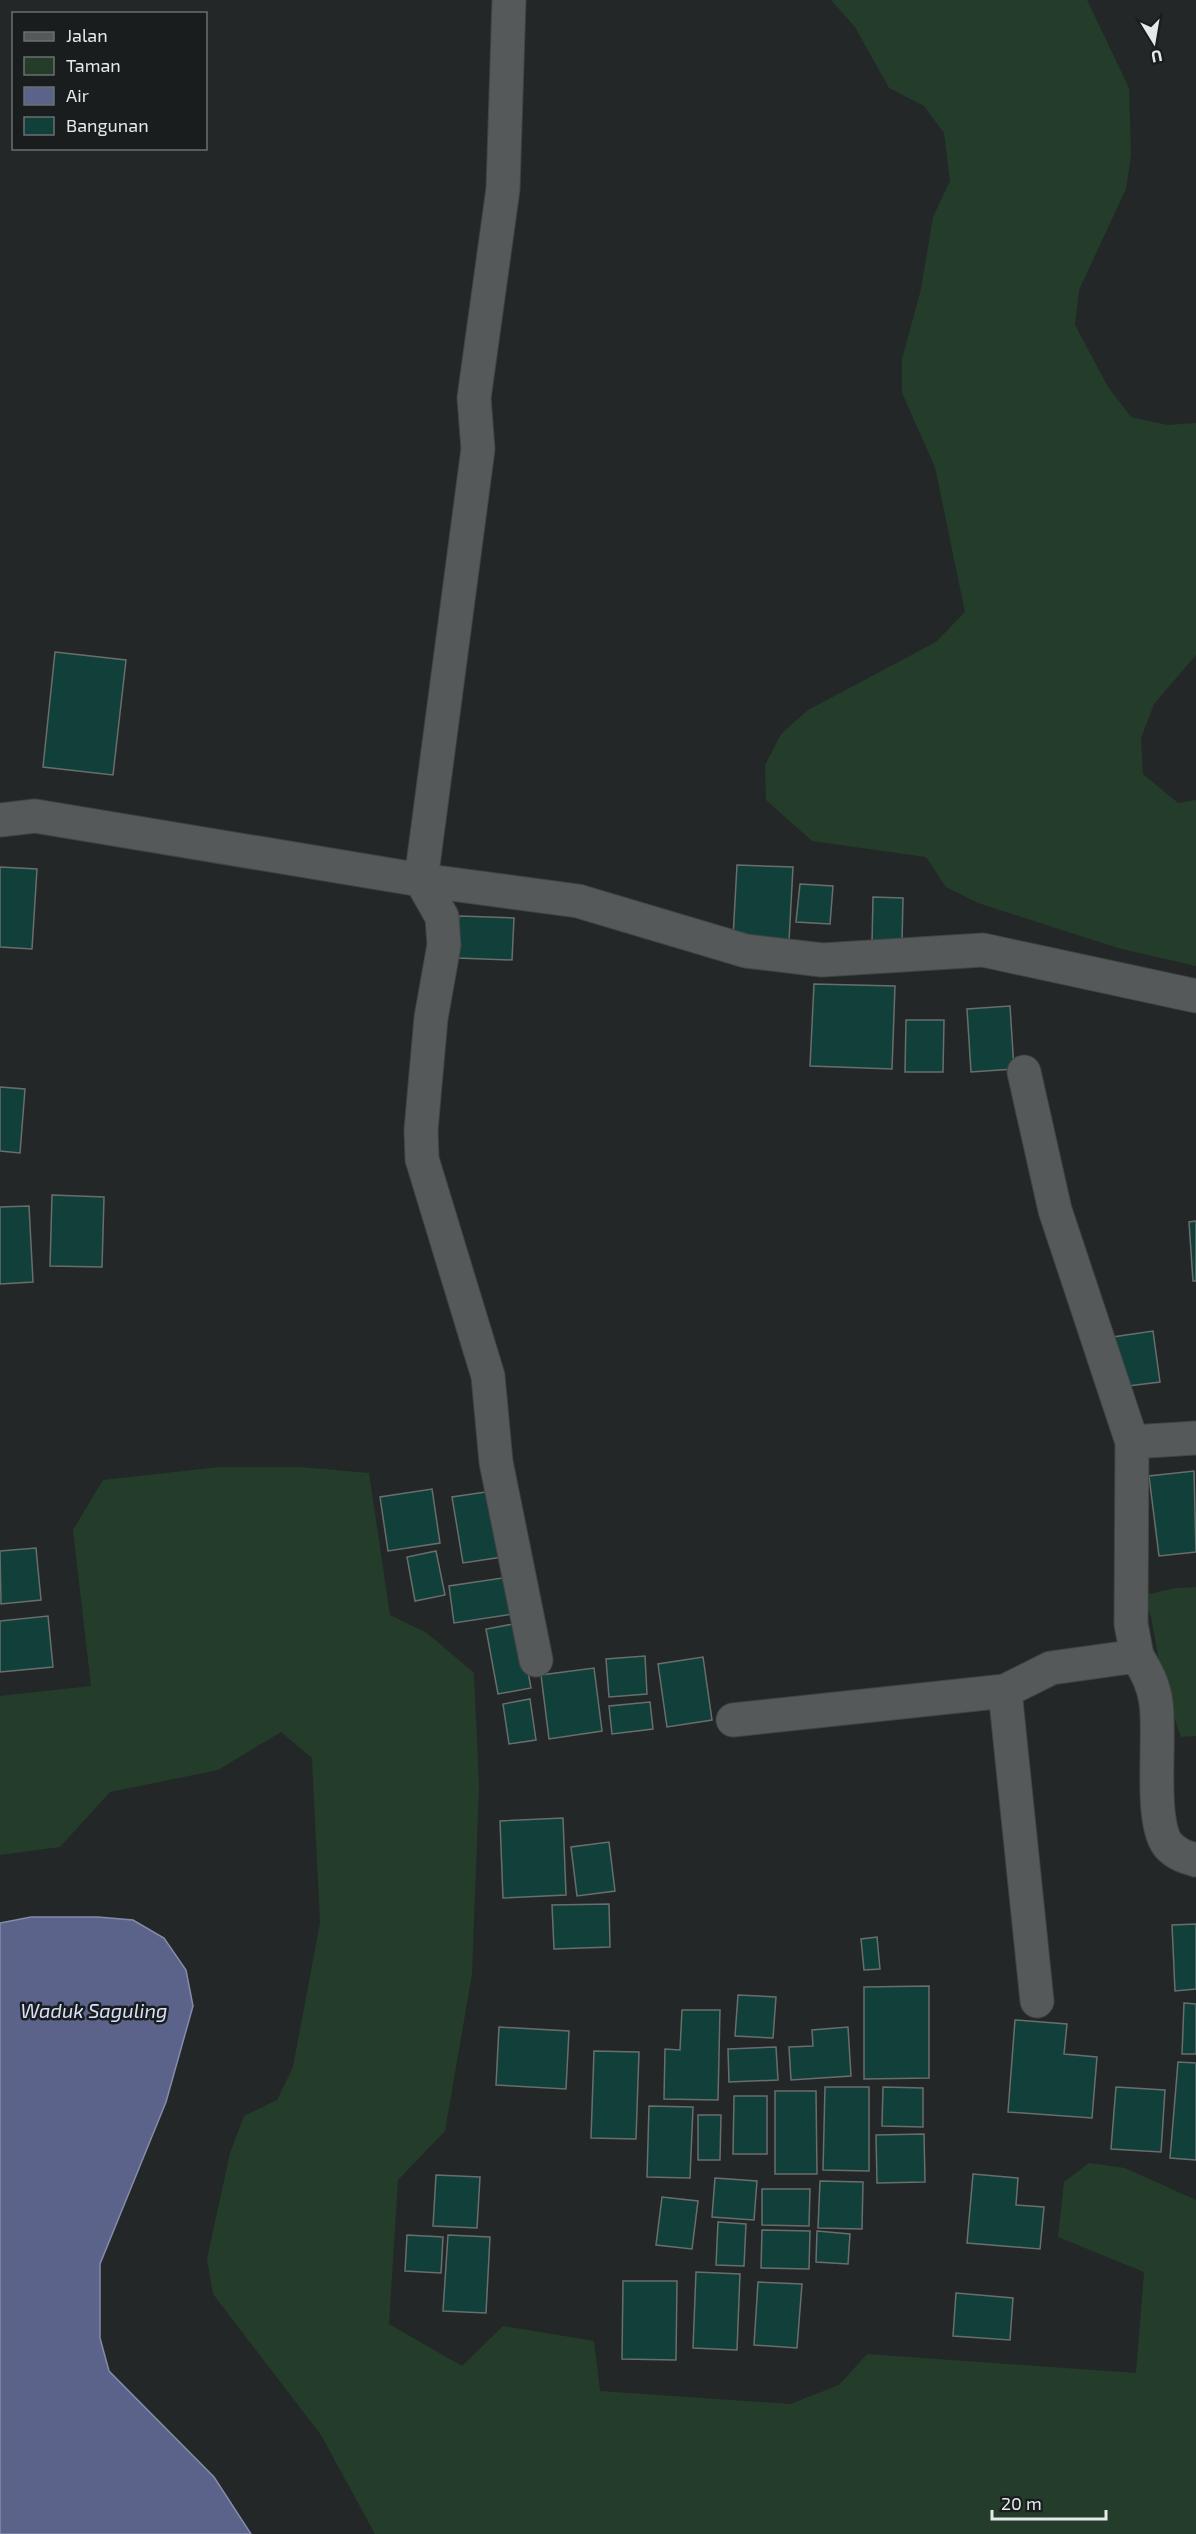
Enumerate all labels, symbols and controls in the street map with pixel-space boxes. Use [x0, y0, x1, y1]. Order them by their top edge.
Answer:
legend [12, 12, 207, 150]
north arrow [1124, 12, 1184, 72]
text: Jalan [66, 24, 108, 46]
text: U [1150, 47, 1164, 68]
text: Taman [66, 54, 121, 76]
text: Air [66, 84, 89, 106]
text: Bangunan [66, 114, 149, 136]
water label: Waduk Saguling [21, 1998, 167, 2022]
scale bar [992, 2483, 1106, 2521]
text: 20 m [1001, 2492, 1042, 2514]

